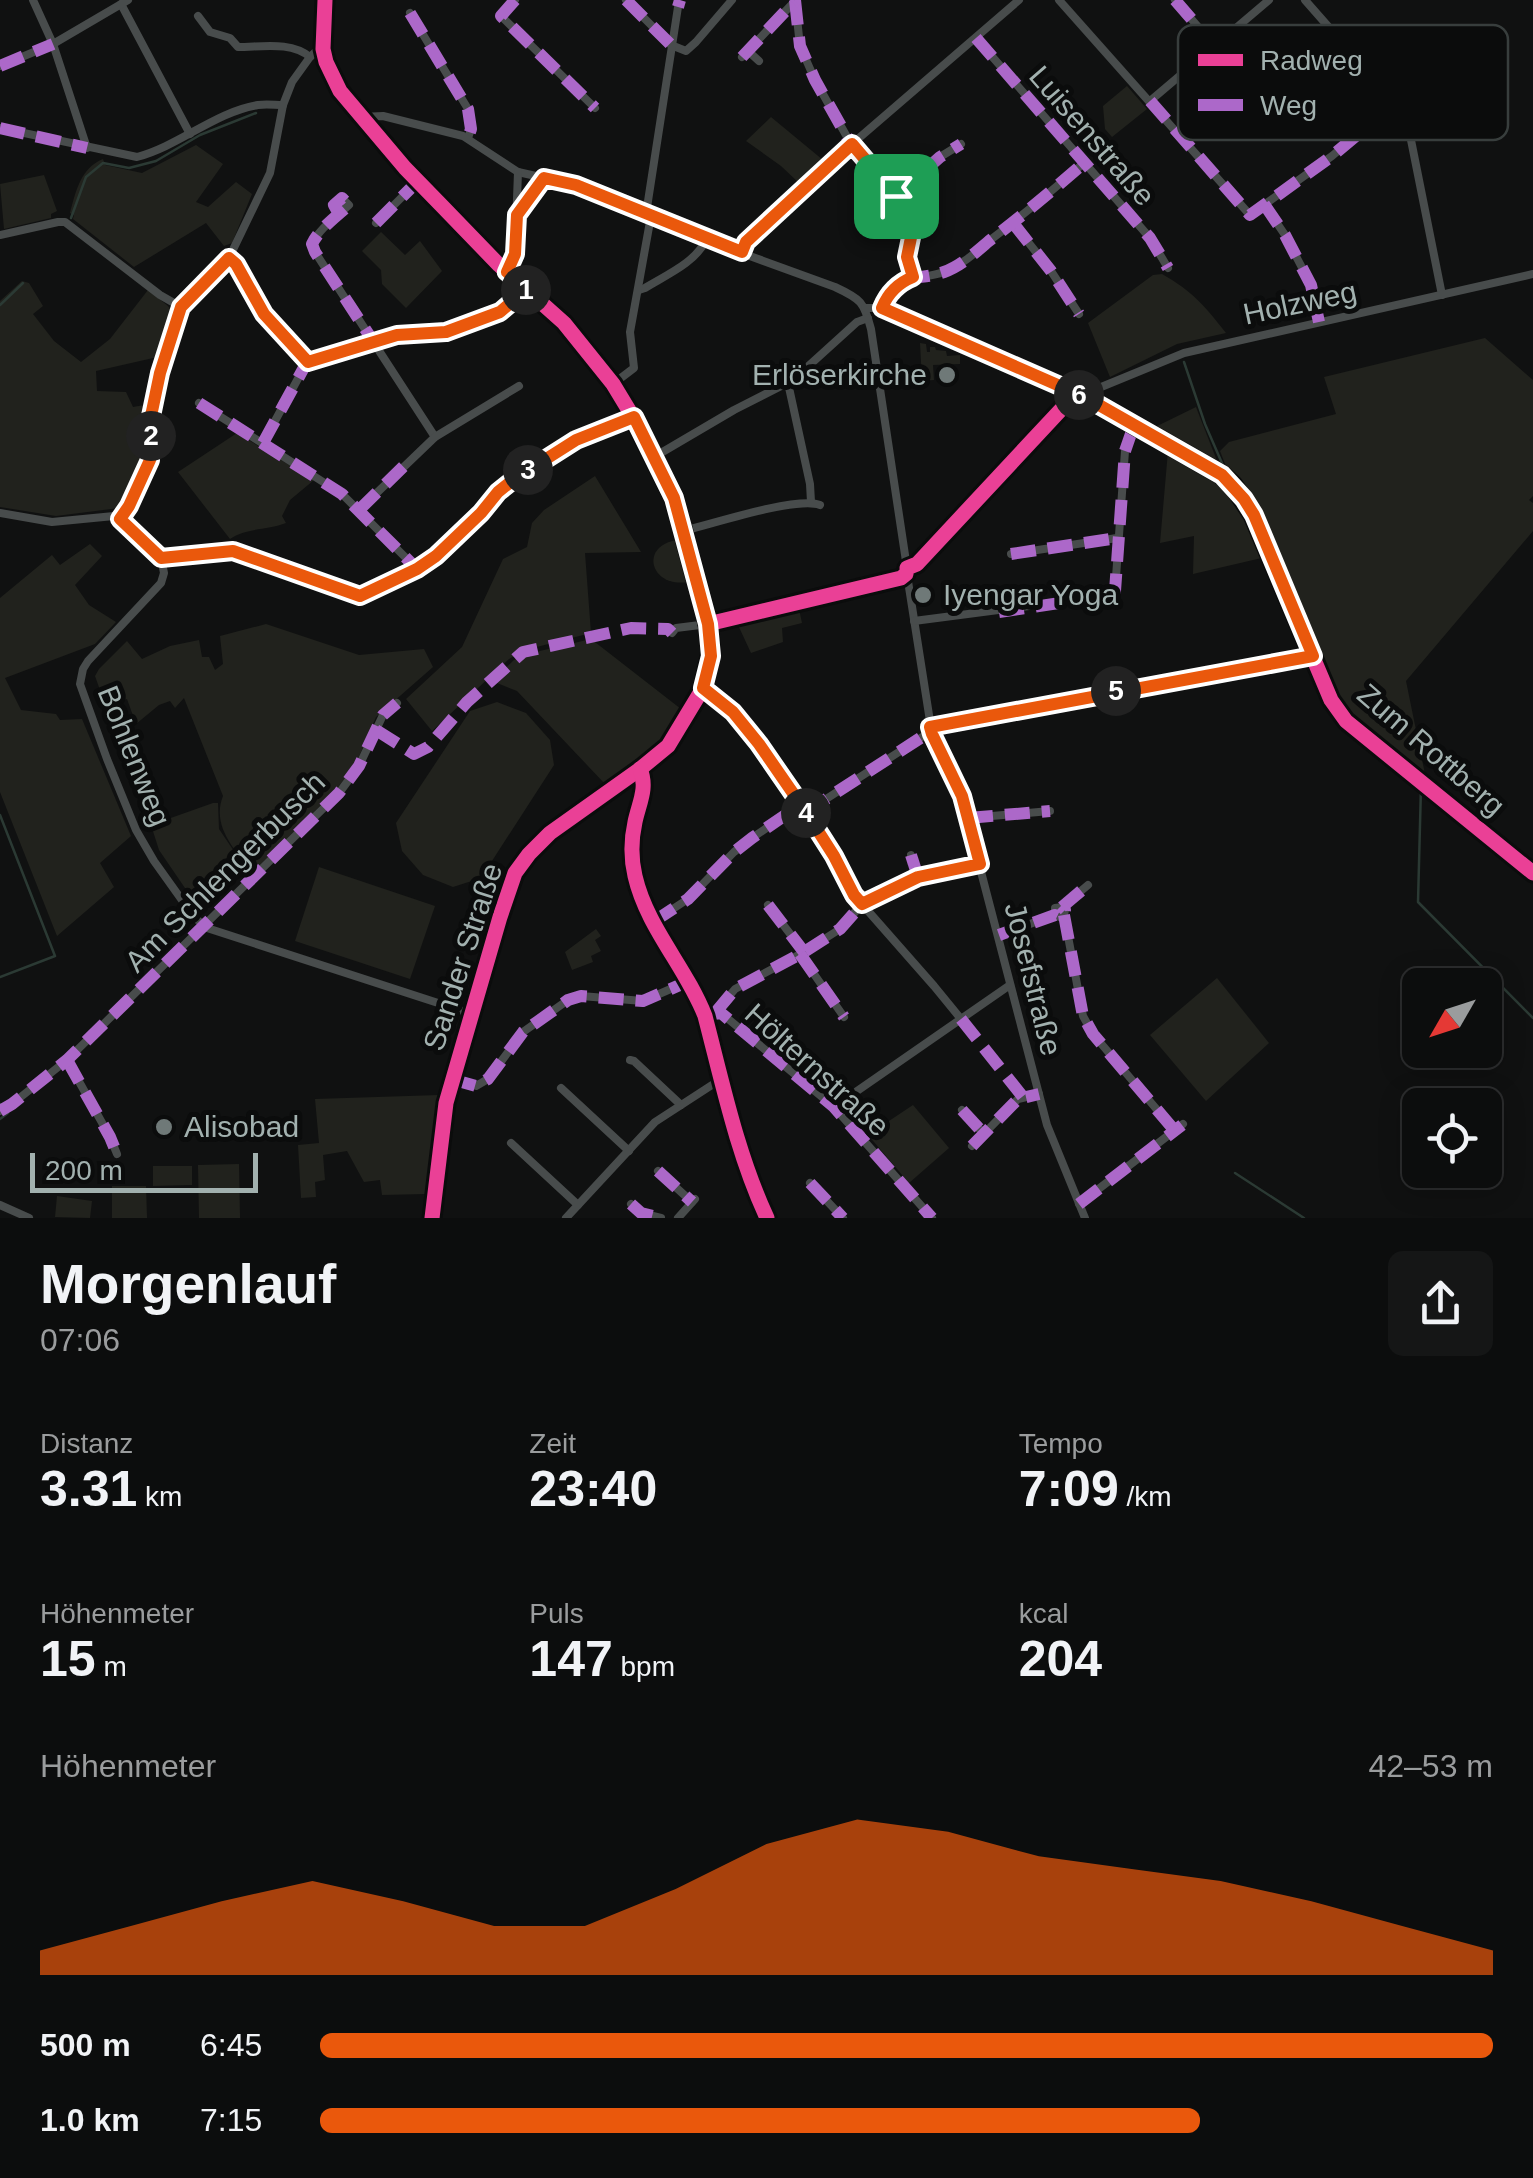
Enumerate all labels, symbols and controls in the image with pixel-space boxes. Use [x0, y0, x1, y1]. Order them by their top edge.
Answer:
legend [1178, 25, 1508, 140]
text: Radweg [1260, 45, 1363, 76]
street label: Luisenstraße [1023, 59, 1162, 212]
text: Weg [1260, 90, 1317, 121]
pin [854, 154, 939, 239]
icon: arrive [869, 169, 924, 224]
pin: 1 [501, 265, 551, 315]
text: 1 [518, 274, 534, 305]
street label: Holzweg [1240, 274, 1360, 331]
place label: Erlöserkirche [752, 358, 927, 391]
marker: Erlöserkirche [936, 364, 958, 386]
pin: 6 [1054, 370, 1104, 420]
text: 6 [1071, 379, 1087, 410]
pin: 2 [126, 411, 176, 461]
text: 2 [143, 420, 159, 451]
pin: 3 [503, 445, 553, 495]
text: 3 [520, 454, 536, 485]
place label: Iyengar Yoga [943, 578, 1118, 611]
marker: Iyengar Yoga [912, 584, 934, 606]
pin: 5 [1091, 666, 1141, 716]
text: 5 [1108, 675, 1124, 706]
street label: Zum Rottberg [1351, 677, 1511, 822]
street label: Bohlenweg [91, 681, 178, 831]
street label: Am Schlengerbusch [118, 765, 331, 978]
pin: 4 [781, 788, 831, 838]
text: 4 [798, 797, 814, 828]
street label: Sander Straße [417, 859, 508, 1055]
street label: Josefstraße [999, 899, 1068, 1059]
north arrow [1402, 968, 1502, 1068]
map controls [1402, 968, 1502, 1188]
street label: Hölternstraße [739, 997, 896, 1143]
button: locate [1402, 1088, 1502, 1188]
place label: Alisobad [184, 1110, 299, 1143]
marker: Alisobad [153, 1116, 175, 1138]
scale bar [30, 1148, 258, 1192]
text: 200 m [45, 1155, 123, 1186]
button: share [1388, 1251, 1493, 1356]
text: Morgenlauf [40, 1253, 336, 1315]
text: 07:06 [40, 1322, 120, 1358]
text: Distanz [40, 1428, 133, 1459]
text: Zeit [529, 1428, 576, 1459]
text: Tempo [1019, 1428, 1103, 1459]
text: 3.31 [40, 1461, 137, 1517]
text: 23:40 [529, 1461, 657, 1517]
text: 7:09 [1019, 1461, 1119, 1517]
text: km [137, 1481, 182, 1512]
text: /km [1119, 1481, 1172, 1512]
text: Höhenmeter [40, 1598, 194, 1629]
text: Puls [529, 1598, 584, 1629]
text: kcal [1019, 1598, 1068, 1629]
text: 15 [40, 1631, 96, 1687]
text: 147 [529, 1631, 613, 1687]
text: 204 [1019, 1631, 1102, 1687]
text: m [96, 1651, 127, 1682]
text: bpm [613, 1651, 675, 1682]
text: Höhenmeter [40, 1748, 216, 1784]
text: 42–53 m [1368, 1748, 1493, 1784]
text: 500 m [40, 2027, 131, 2063]
text: 6:45 [200, 2027, 262, 2063]
text: 1.0 km [40, 2102, 140, 2138]
text: 7:15 [200, 2102, 262, 2138]

